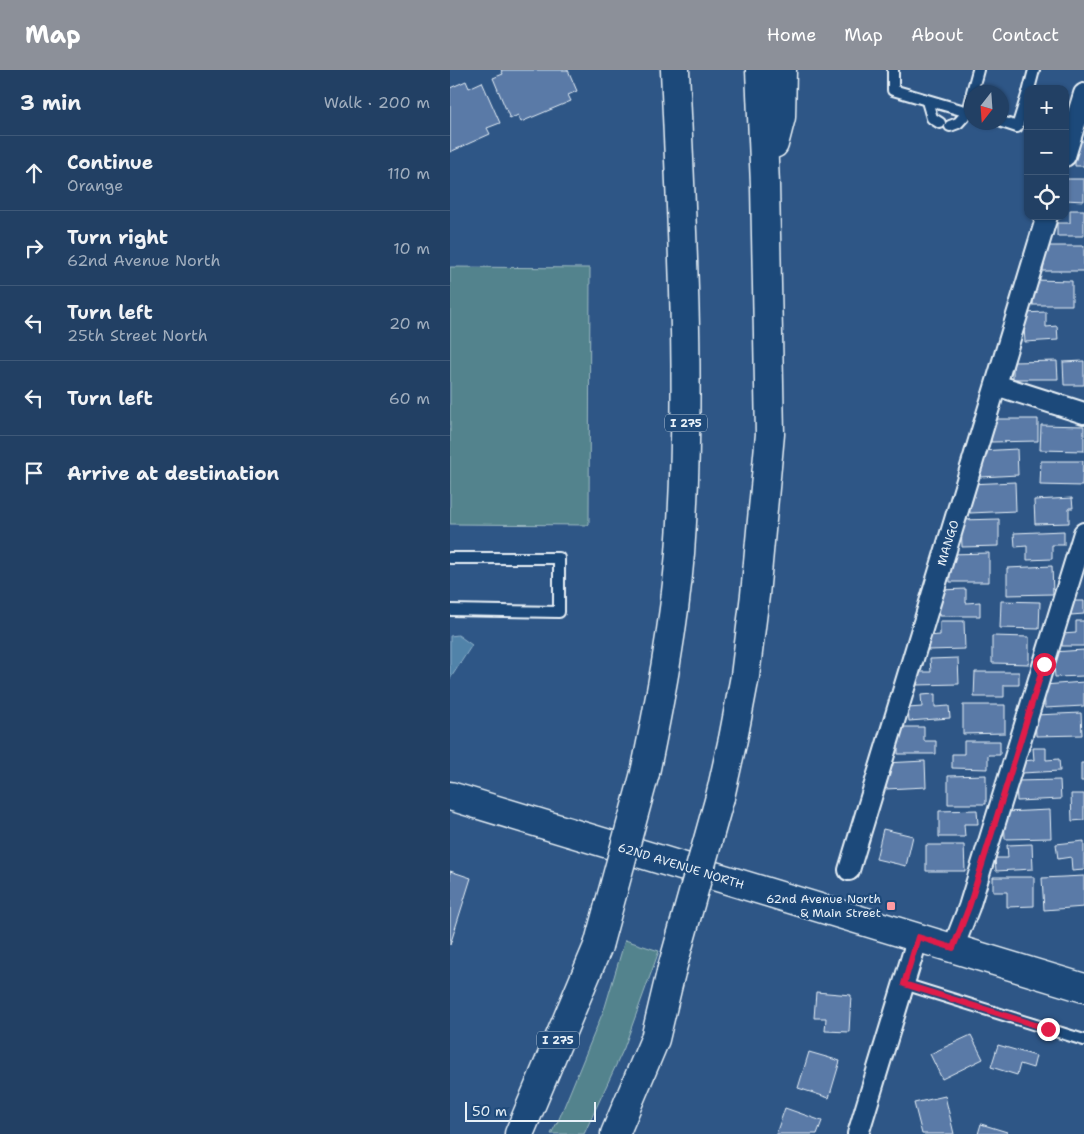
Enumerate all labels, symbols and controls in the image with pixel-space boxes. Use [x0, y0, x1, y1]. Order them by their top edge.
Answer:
text: Map [25, 19, 81, 51]
text: Home [767, 23, 816, 47]
text: Map [844, 23, 883, 47]
text: About [911, 23, 964, 47]
text: Contact [992, 23, 1059, 47]
north arrow [964, 85, 1009, 130]
map controls [1024, 85, 1069, 220]
button: + [1024, 85, 1069, 130]
text: 3 min [20, 89, 81, 117]
text: Walk · 200 m [324, 92, 430, 113]
button: − [1024, 130, 1069, 175]
text: Continue [67, 150, 153, 175]
icon: ahead [20, 159, 48, 187]
text: 110 m [387, 163, 430, 184]
text: Orange [67, 175, 123, 196]
button: locate [1024, 175, 1069, 220]
text: Turn right [67, 225, 168, 250]
icon: right [20, 234, 48, 262]
text: 10 m [393, 238, 430, 259]
text: 62nd Avenue North [67, 250, 220, 271]
text: Turn left [67, 300, 153, 325]
icon: left [20, 309, 48, 337]
text: 20 m [389, 313, 430, 334]
text: 25th Street North [67, 325, 208, 346]
icon: left [20, 384, 48, 412]
text: Turn left [67, 386, 153, 411]
text: 60 m [389, 388, 430, 409]
road number: I 275 [665, 414, 707, 432]
icon: arrive [20, 459, 48, 487]
text: Arrive at destination [67, 461, 279, 486]
street label: MANGO [933, 518, 963, 568]
route start [1033, 653, 1056, 676]
street label: 62ND AVENUE NORTH [616, 839, 746, 893]
place label: 62nd Avenue North & Main Street [766, 891, 881, 921]
marker: 62nd Avenue North & Main Street [885, 900, 897, 912]
route end [1037, 1018, 1060, 1041]
road number: I 275 [537, 1032, 579, 1048]
scale bar [465, 1099, 596, 1122]
text: 50 m [472, 1102, 507, 1120]

